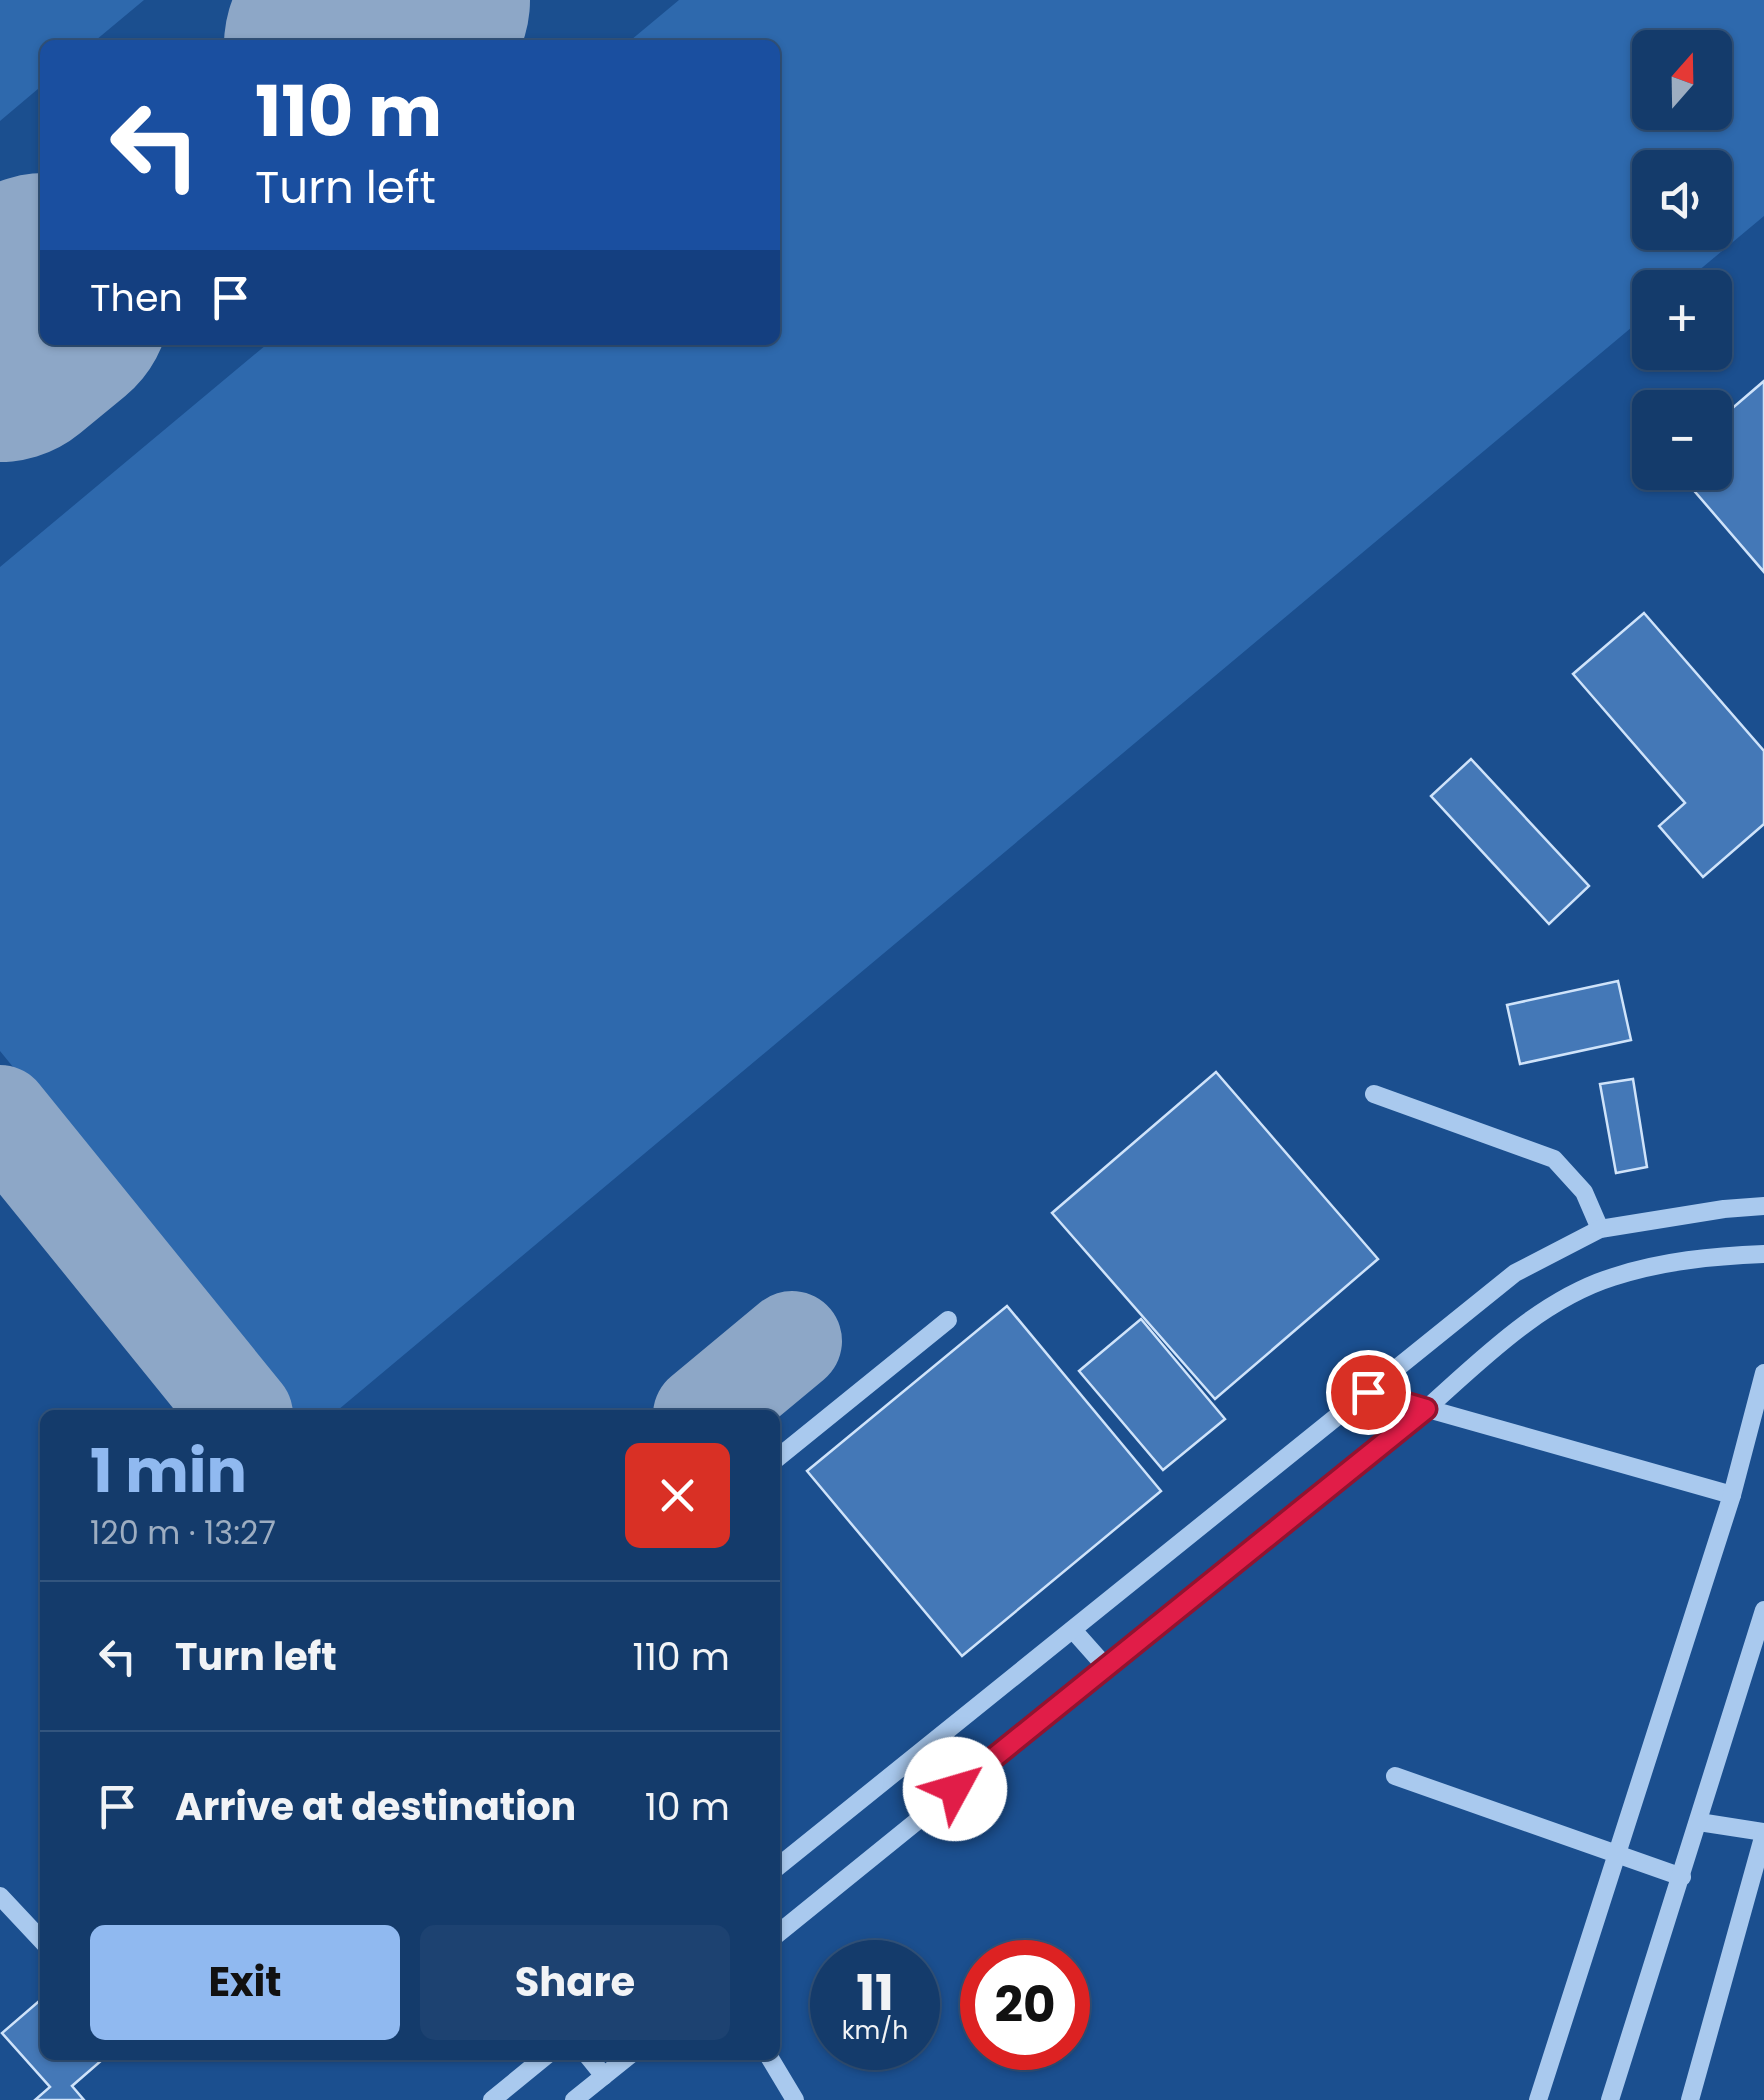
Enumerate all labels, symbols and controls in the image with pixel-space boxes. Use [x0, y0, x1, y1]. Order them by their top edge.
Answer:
north arrow [1632, 30, 1732, 130]
map controls [1632, 30, 1732, 490]
text: 110 m [255, 62, 442, 161]
icon: left [90, 80, 220, 210]
button: sound [1632, 150, 1732, 250]
text: Turn left [255, 156, 436, 219]
icon: arrive [203, 270, 258, 325]
button: + [1632, 270, 1732, 370]
text: Then [90, 271, 183, 324]
button: − [1632, 390, 1732, 490]
pin [1326, 1350, 1411, 1435]
icon: arrive [1341, 1365, 1396, 1420]
text: 1 min [90, 1429, 247, 1513]
button: close [625, 1443, 730, 1548]
text: 120 m · 13:27 [90, 1510, 276, 1555]
icon: left [90, 1629, 145, 1684]
text: Turn left [175, 1630, 337, 1683]
text: 110 m [633, 1630, 730, 1683]
position arrow [903, 1737, 1007, 1841]
icon: arrive [90, 1779, 145, 1834]
text: Arrive at destination [175, 1780, 576, 1833]
text: 10 m [645, 1780, 730, 1833]
button: Exit [90, 1925, 400, 2040]
button: Share [420, 1925, 730, 2040]
speed limit sign: 20 [960, 1940, 1090, 2070]
text: 11 [856, 1957, 894, 2028]
text: km/h [842, 2013, 908, 2048]

